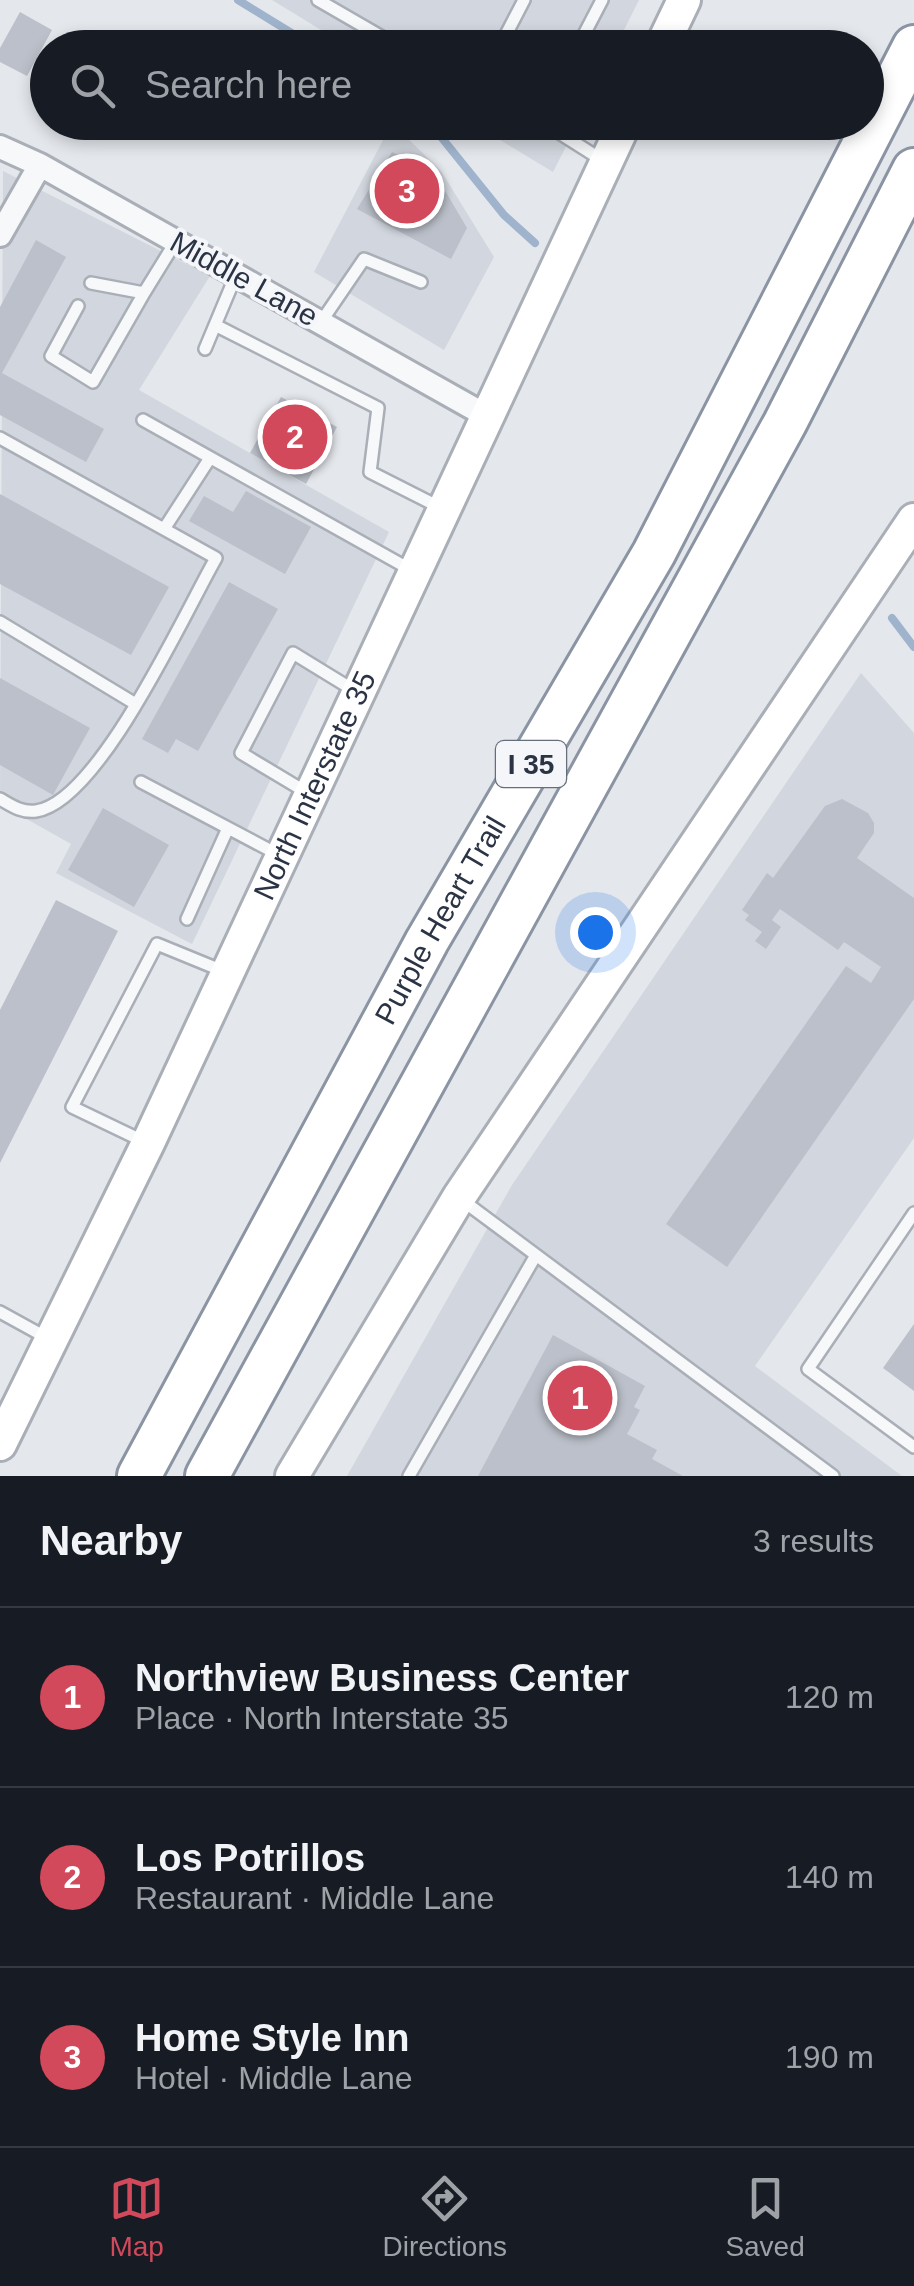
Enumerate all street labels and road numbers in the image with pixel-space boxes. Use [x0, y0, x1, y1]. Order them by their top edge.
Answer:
street label: Middle Lane [165, 225, 324, 333]
street label: North Interstate 35 [247, 666, 382, 905]
road number: I 35 [496, 741, 566, 787]
street label: Purple Heart Trail [368, 811, 512, 1030]

